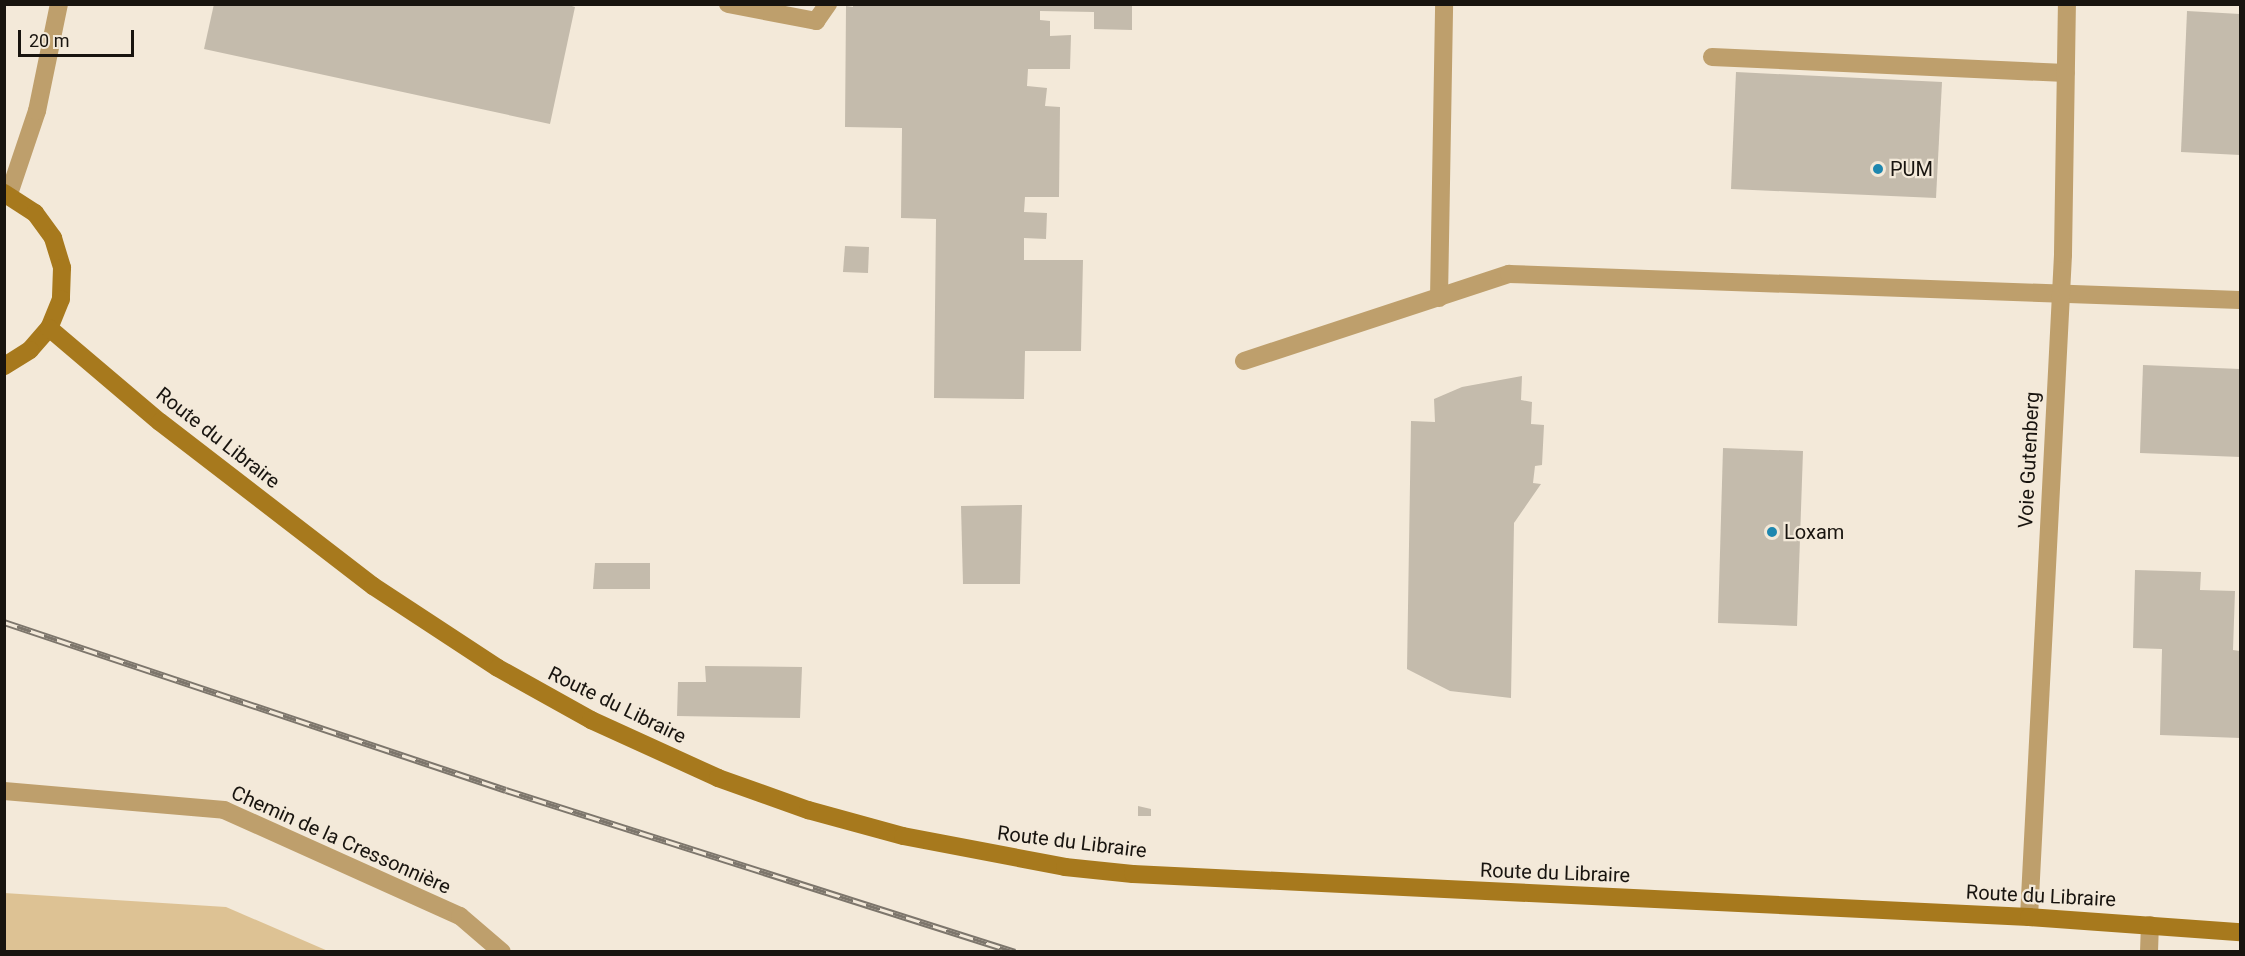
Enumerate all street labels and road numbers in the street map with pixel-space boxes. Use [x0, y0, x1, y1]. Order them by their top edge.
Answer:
street label: Route du Libraire [151, 382, 285, 494]
street label: Voie Gutenberg [2013, 391, 2045, 529]
street label: Route du Libraire [544, 661, 690, 749]
street label: Chemin de la Cressonnière [228, 781, 454, 899]
street label: Route du Libraire [996, 821, 1148, 863]
street label: Route du Libraire [1479, 858, 1631, 888]
street label: Route du Libraire [1965, 880, 2117, 912]

